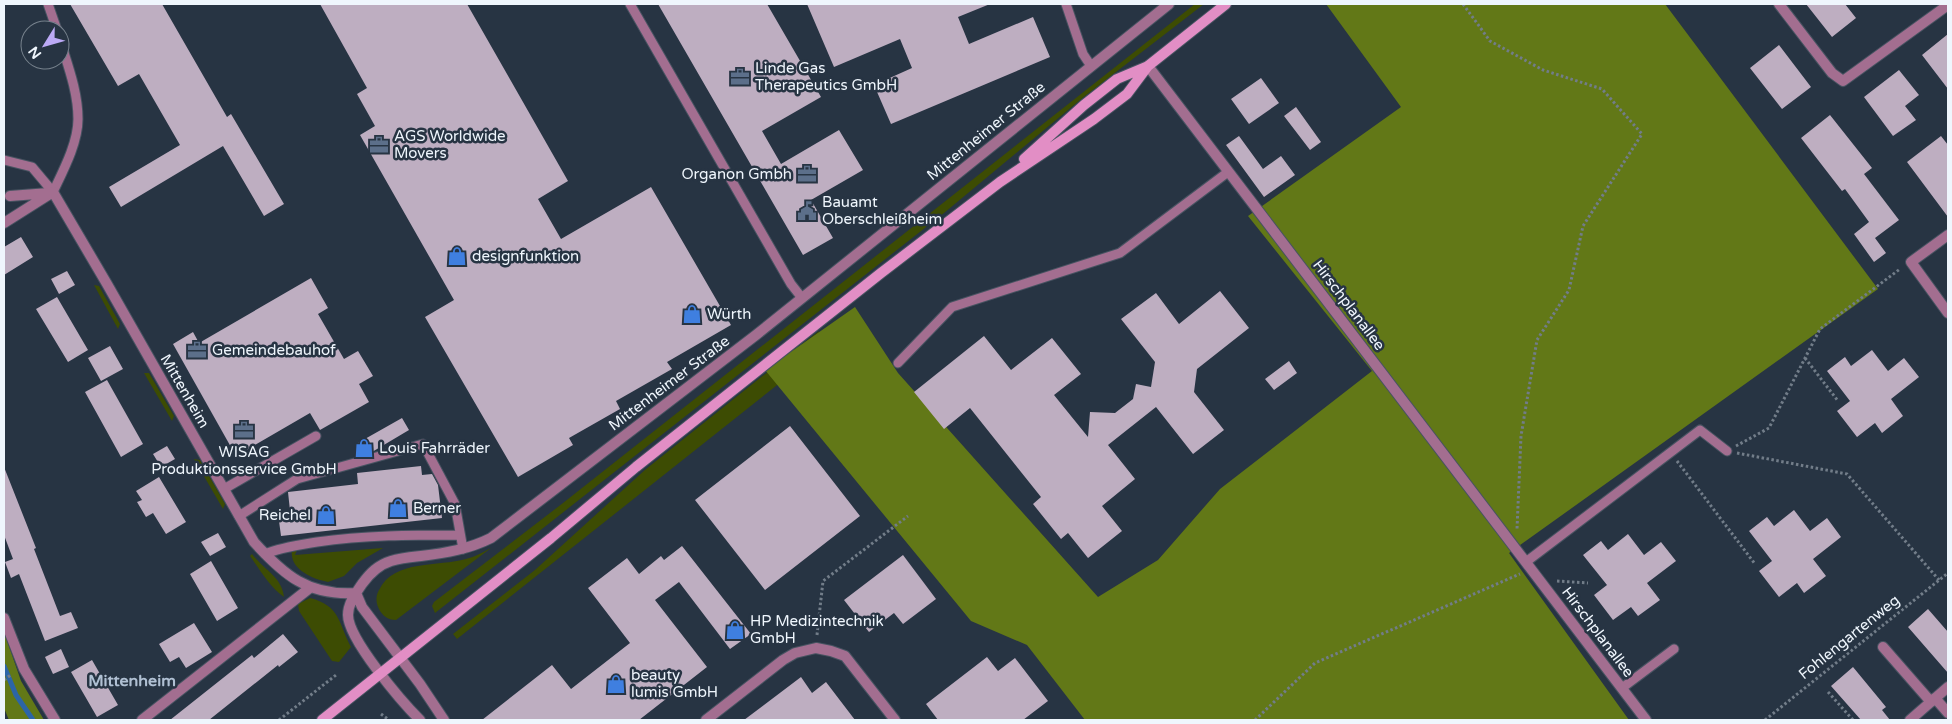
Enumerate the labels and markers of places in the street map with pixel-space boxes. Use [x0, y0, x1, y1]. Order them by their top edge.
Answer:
place label: Linde Gas Therapeutics GmbH [755, 59, 897, 94]
office icon: Linde Gas Therapeutics GmbH [729, 66, 751, 88]
place label: AGS Worldwide Movers [394, 127, 506, 162]
office icon: AGS Worldwide Movers [368, 134, 390, 156]
office icon: Organon Gmbh [796, 163, 818, 185]
place label: Organon Gmbh [682, 165, 792, 183]
place label: Bauamt Oberschleißheim [822, 193, 942, 228]
public building icon: Bauamt Oberschleißheim [796, 200, 818, 222]
shop icon: designfunktion [446, 245, 468, 267]
place label: designfunktion [472, 247, 579, 265]
shop icon: Würth [681, 303, 703, 325]
place label: Würth [707, 305, 751, 323]
office icon: Gemeindebauhof [186, 339, 208, 361]
place label: Gemeindebauhof [212, 341, 336, 359]
office icon: WISAG Produktionsservice GmbH [233, 419, 255, 441]
shop icon: Louis Fahrräder [353, 437, 375, 459]
place label: Louis Fahrräder [379, 439, 490, 457]
place label: WISAG Produktionsservice GmbH [151, 443, 337, 478]
shop icon: Berner [387, 497, 409, 519]
place label: Berner [413, 499, 461, 517]
shop icon: Reichel [315, 504, 337, 526]
place label: Reichel [259, 506, 311, 524]
place label: HP Medizintechnik GmbH [750, 612, 884, 647]
shop icon: HP Medizintechnik GmbH [724, 619, 746, 641]
place label: beauty lumis GmbH [631, 666, 718, 701]
shop icon: beauty lumis GmbH [605, 673, 627, 695]

